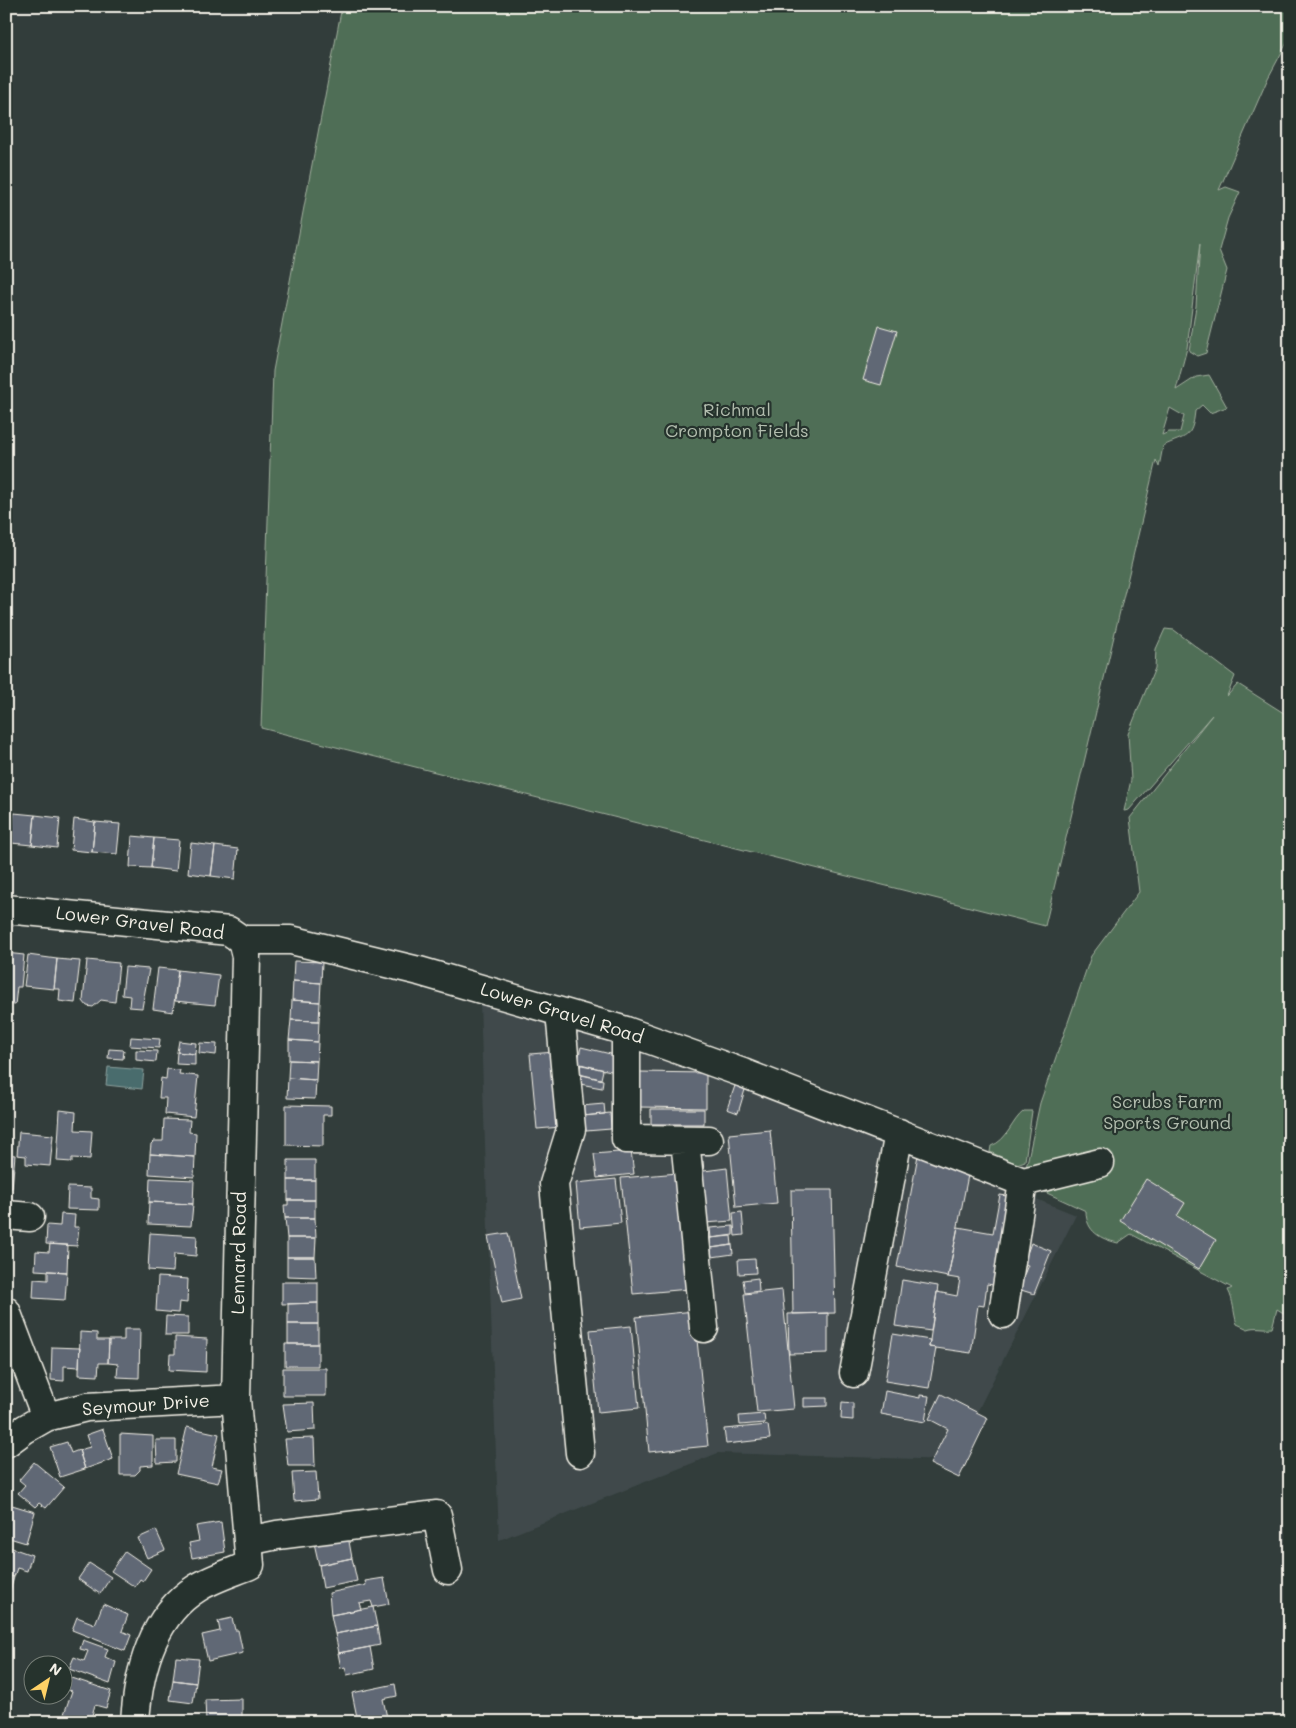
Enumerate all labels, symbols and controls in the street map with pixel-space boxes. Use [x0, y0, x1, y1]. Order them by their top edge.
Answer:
park label: Richmal Crompton Fields [665, 397, 809, 442]
street label: Lower Gravel Road [55, 900, 226, 944]
street label: Lower Gravel Road [478, 976, 647, 1048]
park label: Scrubs Farm Sports Ground [1103, 1089, 1231, 1134]
street label: Lennard Road [225, 1191, 251, 1315]
street label: Seymour Drive [81, 1388, 211, 1420]
north arrow [22, 1656, 72, 1706]
text: N [46, 1658, 66, 1680]

